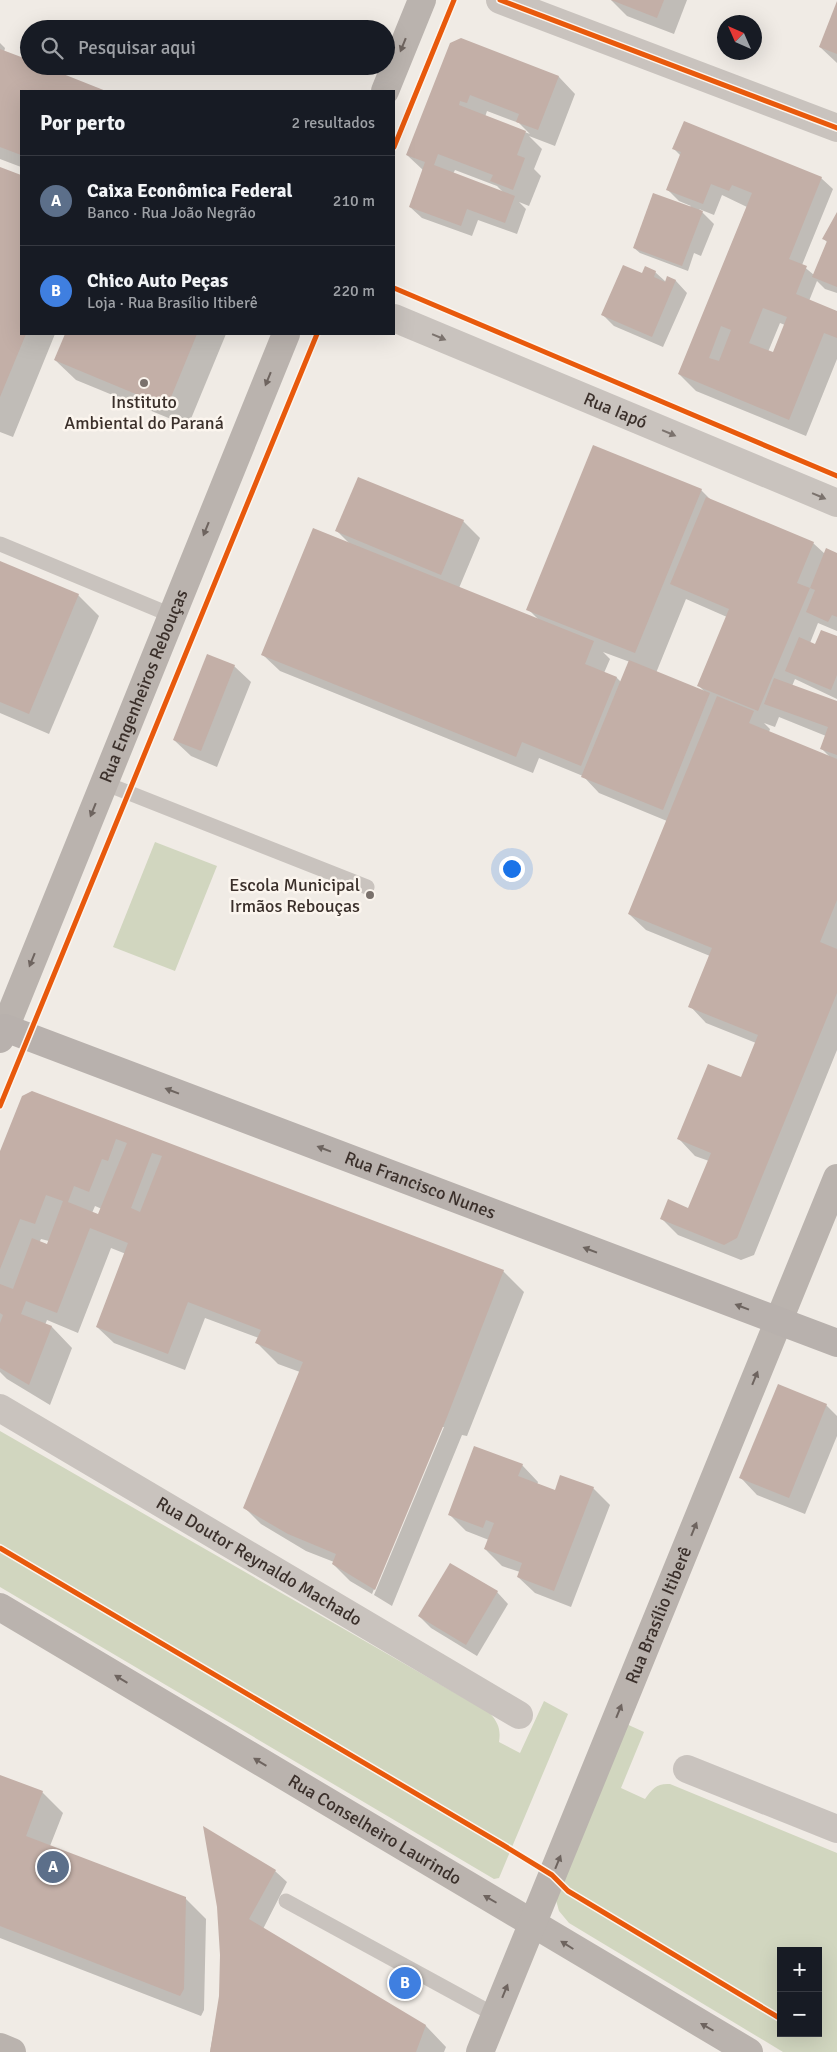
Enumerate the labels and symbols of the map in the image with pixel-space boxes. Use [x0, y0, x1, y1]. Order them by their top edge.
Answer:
north arrow [717, 15, 762, 60]
one-way arrow [399, 38, 407, 52]
one-way arrow [432, 333, 447, 341]
one-way arrow [263, 372, 271, 386]
marker: Instituto Ambiental do Paraná [138, 377, 150, 389]
street label: Rua Iapó [580, 387, 651, 433]
place label: Instituto Ambiental do Paraná [64, 391, 224, 434]
one-way arrow [662, 430, 677, 438]
one-way arrow [812, 492, 827, 500]
one-way arrow [202, 522, 210, 536]
street label: Rua Engenheiros Rebouças [94, 586, 193, 786]
one-way arrow [89, 803, 97, 818]
your location [499, 856, 525, 882]
place label: Escola Municipal Irmãos Rebouças [229, 874, 360, 917]
marker: Escola Municipal Irmãos Rebouças [364, 889, 376, 901]
one-way arrow [28, 953, 36, 968]
one-way arrow [164, 1087, 179, 1095]
one-way arrow [316, 1145, 331, 1153]
street label: Rua Francisco Nunes [342, 1147, 499, 1224]
one-way arrow [583, 1246, 598, 1253]
one-way arrow [735, 1303, 750, 1311]
one-way arrow [752, 1371, 760, 1385]
street label: Rua Doutor Reynaldo Machado [152, 1492, 366, 1631]
one-way arrow [690, 1522, 698, 1536]
street label: Rua Brasílio Itiberê [621, 1543, 696, 1687]
one-way arrow [114, 1674, 127, 1683]
one-way arrow [616, 1704, 623, 1719]
one-way arrow [254, 1758, 267, 1767]
street label: Rua Conselheiro Laurindo [284, 1770, 465, 1890]
pin: A [37, 1848, 69, 1886]
one-way arrow [554, 1855, 562, 1869]
one-way arrow [483, 1895, 497, 1904]
one-way arrow [561, 1940, 574, 1950]
pin: B [389, 1964, 421, 2002]
one-way arrow [501, 1983, 509, 1998]
one-way arrow [701, 2023, 714, 2032]

